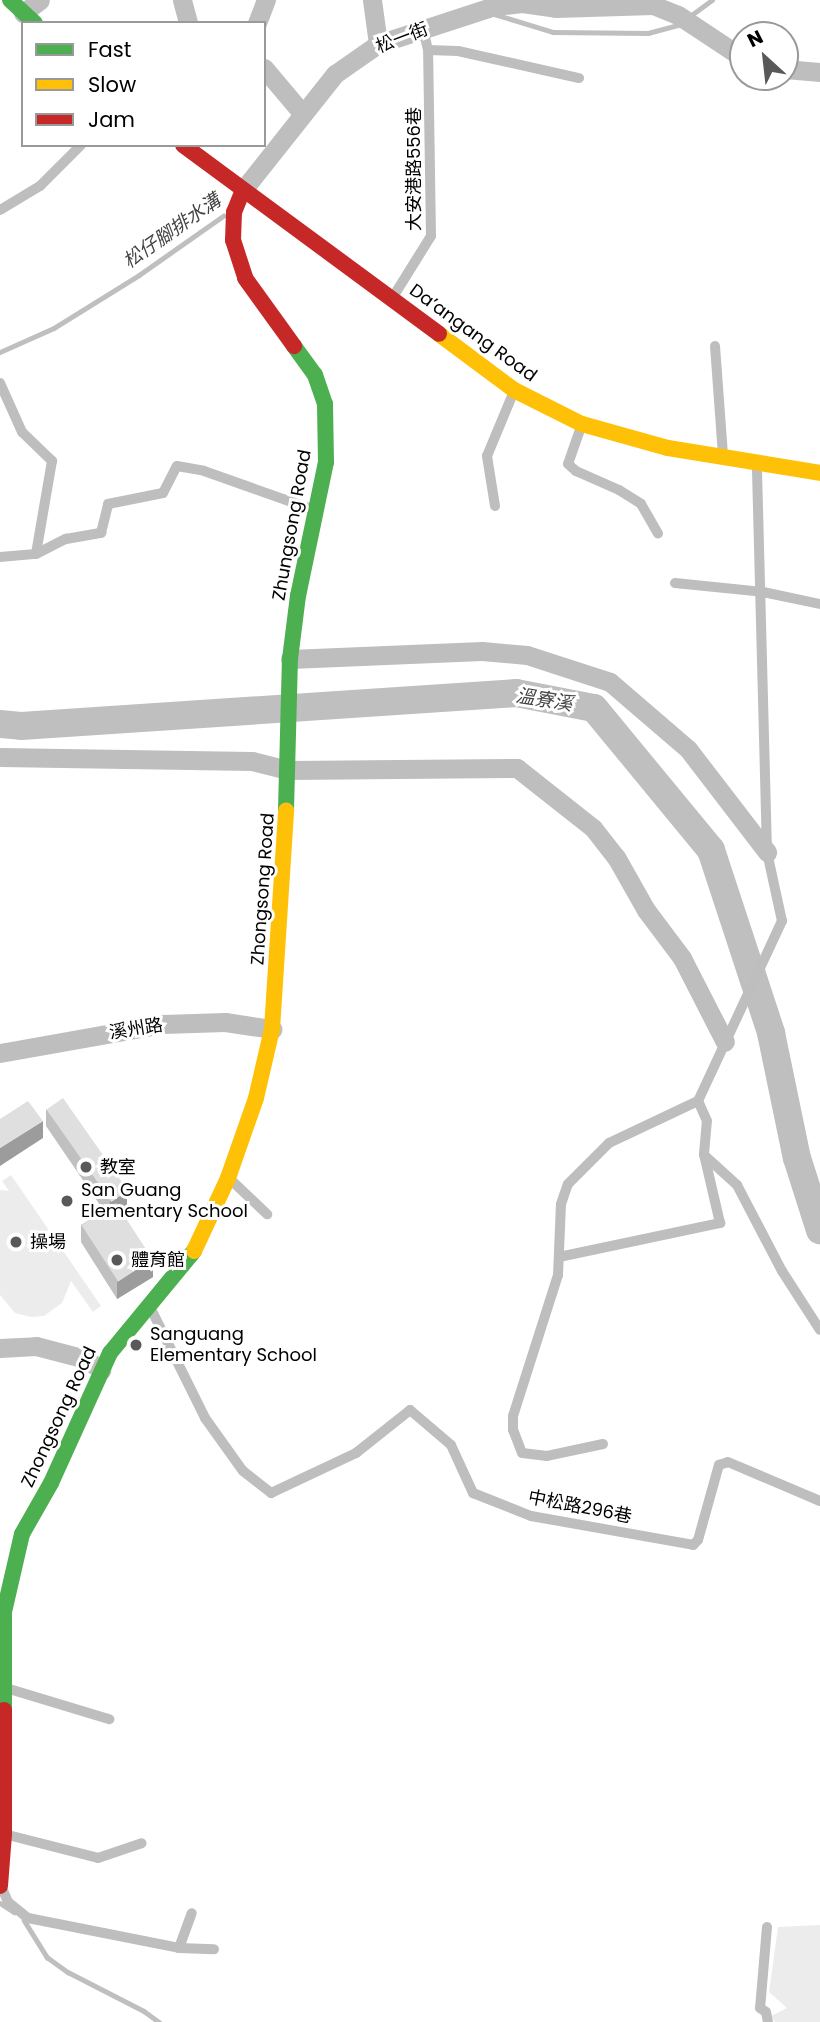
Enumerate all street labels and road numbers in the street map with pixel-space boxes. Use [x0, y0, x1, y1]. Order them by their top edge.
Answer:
street label: 松一街 [373, 18, 431, 58]
street label: 大安港路556巷 [403, 107, 425, 231]
street label: Da’angang Road [405, 280, 541, 386]
street label: Zhungsong Road [268, 448, 316, 602]
street label: Zhongsong Road [247, 812, 279, 966]
street label: 溪州路 [108, 1014, 164, 1044]
street label: Zhongsong Road [17, 1343, 101, 1491]
street label: 中松路296巷 [526, 1486, 634, 1528]

